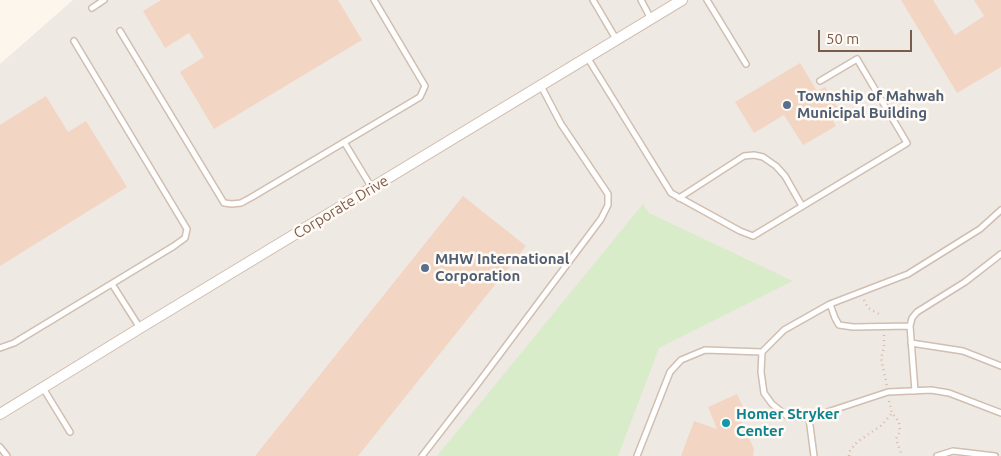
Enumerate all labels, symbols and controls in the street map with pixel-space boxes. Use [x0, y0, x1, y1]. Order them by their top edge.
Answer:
scale bar [821, 20, 915, 52]
text: 50 m [826, 30, 859, 47]
place label: Township of Mahwah Municipal Building [797, 87, 944, 122]
marker: Township of Mahwah Municipal Building [781, 99, 793, 111]
street label: Corporate Drive [290, 172, 392, 242]
place label: MHW International Corporation [435, 250, 569, 285]
marker: MHW International Corporation [419, 262, 431, 274]
place label: Homer Stryker Center [736, 405, 839, 440]
marker: Homer Stryker Center [720, 417, 732, 429]

